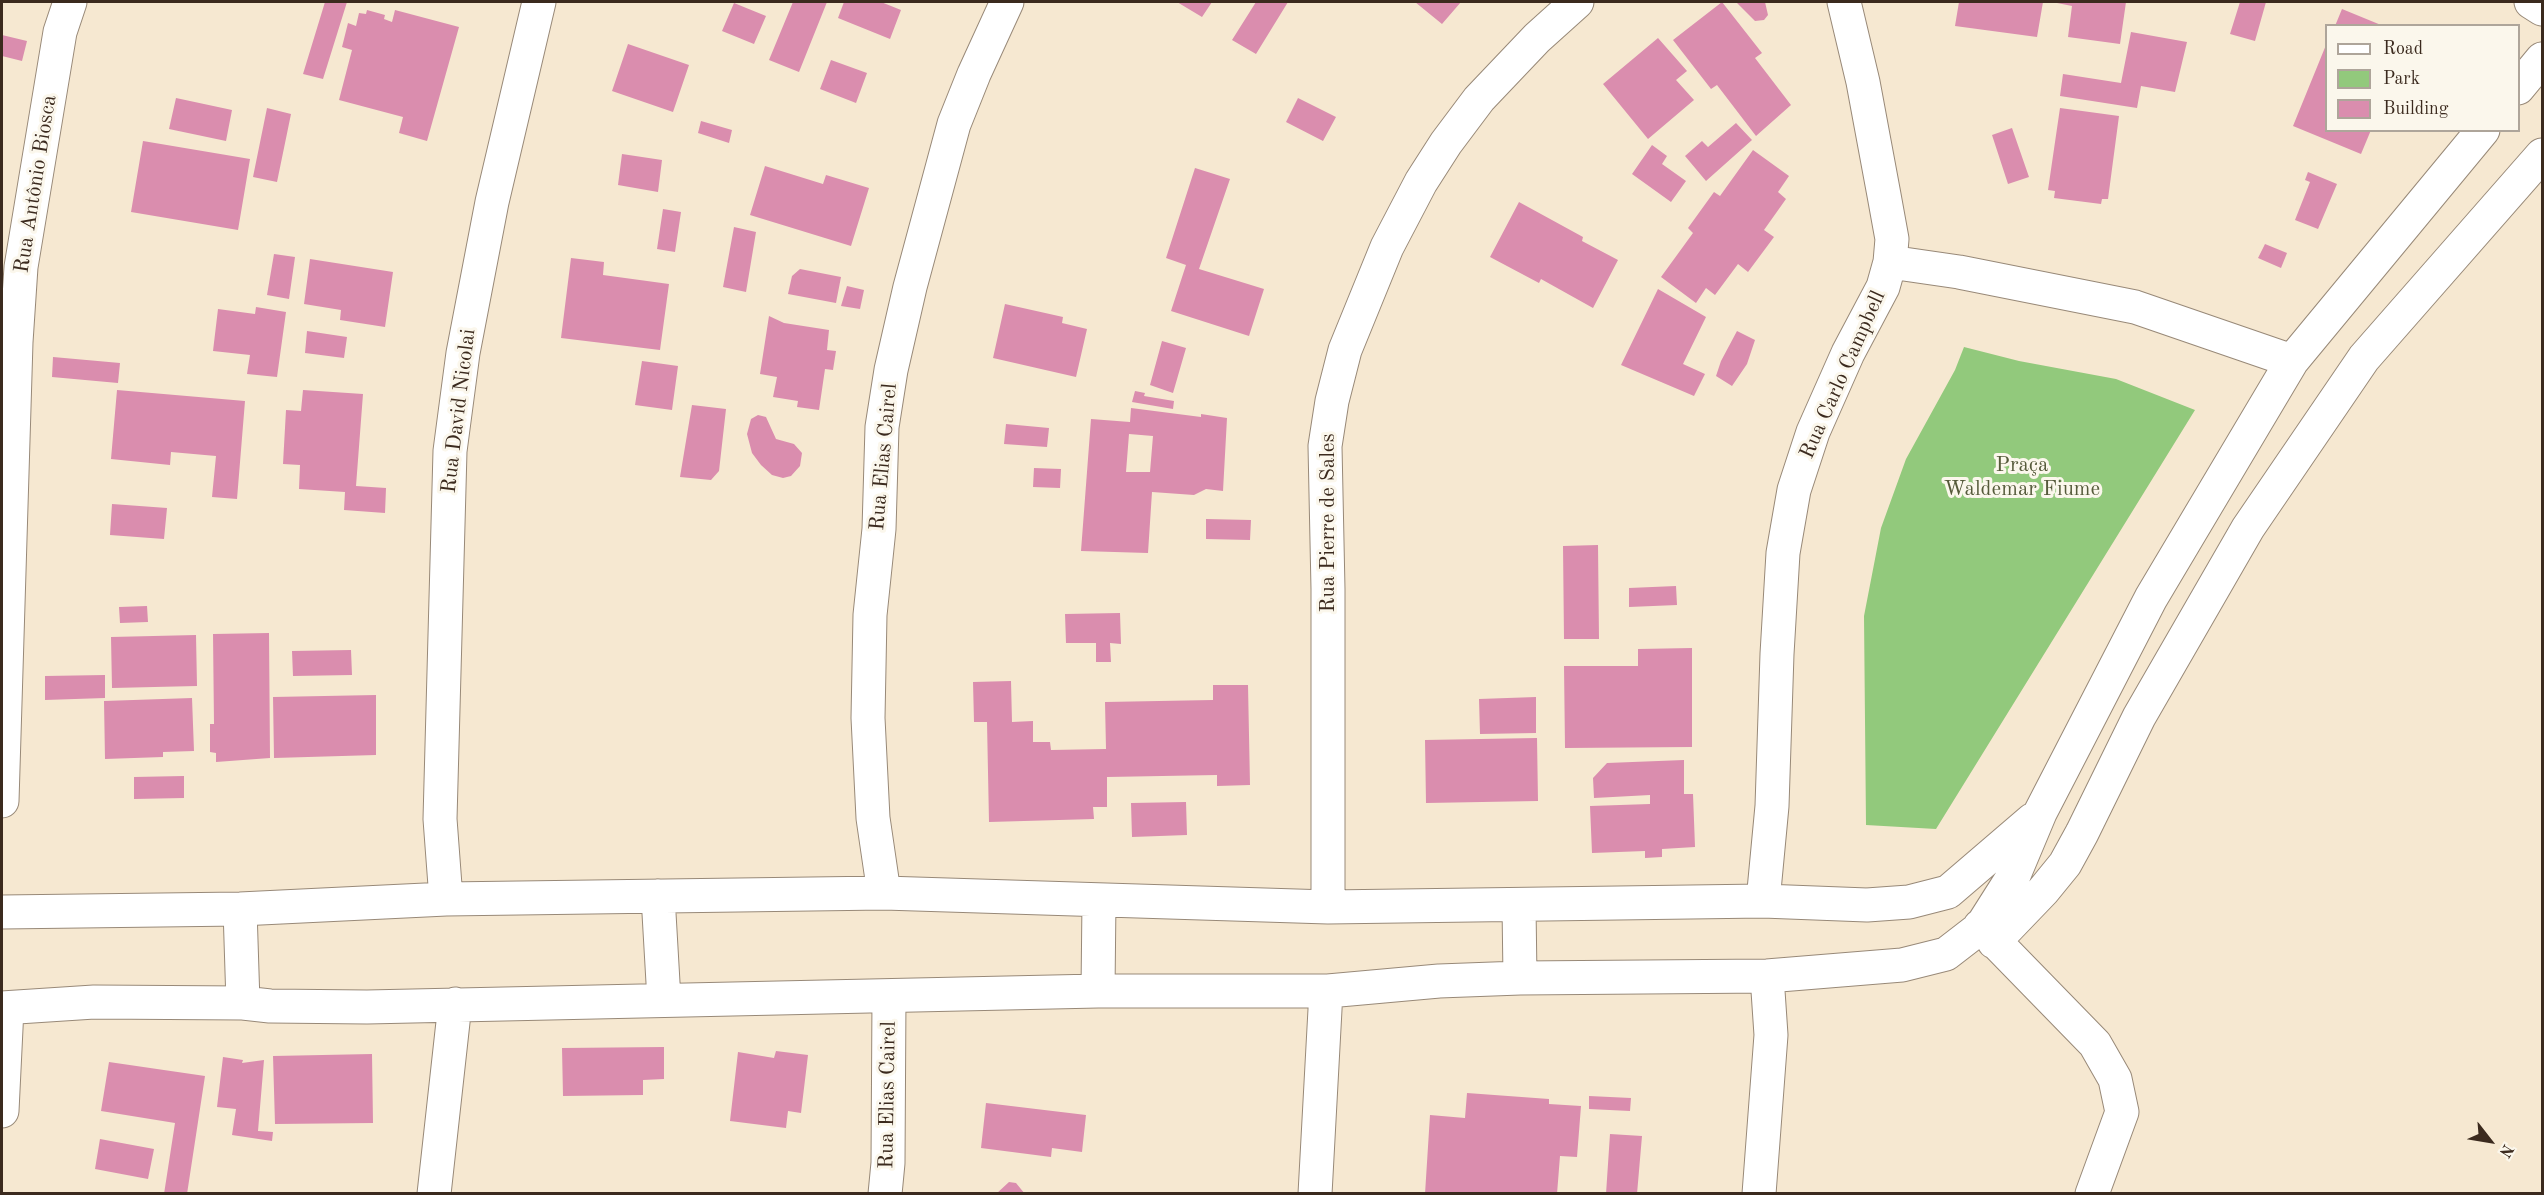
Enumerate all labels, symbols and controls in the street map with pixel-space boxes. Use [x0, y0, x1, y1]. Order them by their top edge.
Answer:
legend [2325, 24, 2520, 132]
text: Road [2383, 40, 2423, 58]
text: Park [2383, 70, 2420, 88]
street label: Rua Antônio Biosca [9, 93, 63, 275]
text: Building [2383, 100, 2448, 118]
street label: Rua Carlo Campbell [1795, 287, 1891, 463]
street label: Rua David Nicolai [436, 327, 482, 495]
street label: Rua Elias Cairel [865, 382, 903, 532]
street label: Rua Pierre de Sales [1315, 433, 1341, 613]
park label: Praça Waldemar Fiume [1944, 452, 2100, 502]
street label: Rua Elias Cairel [874, 1021, 902, 1169]
north arrow [2460, 1111, 2520, 1171]
text: N [2495, 1141, 2515, 1160]

